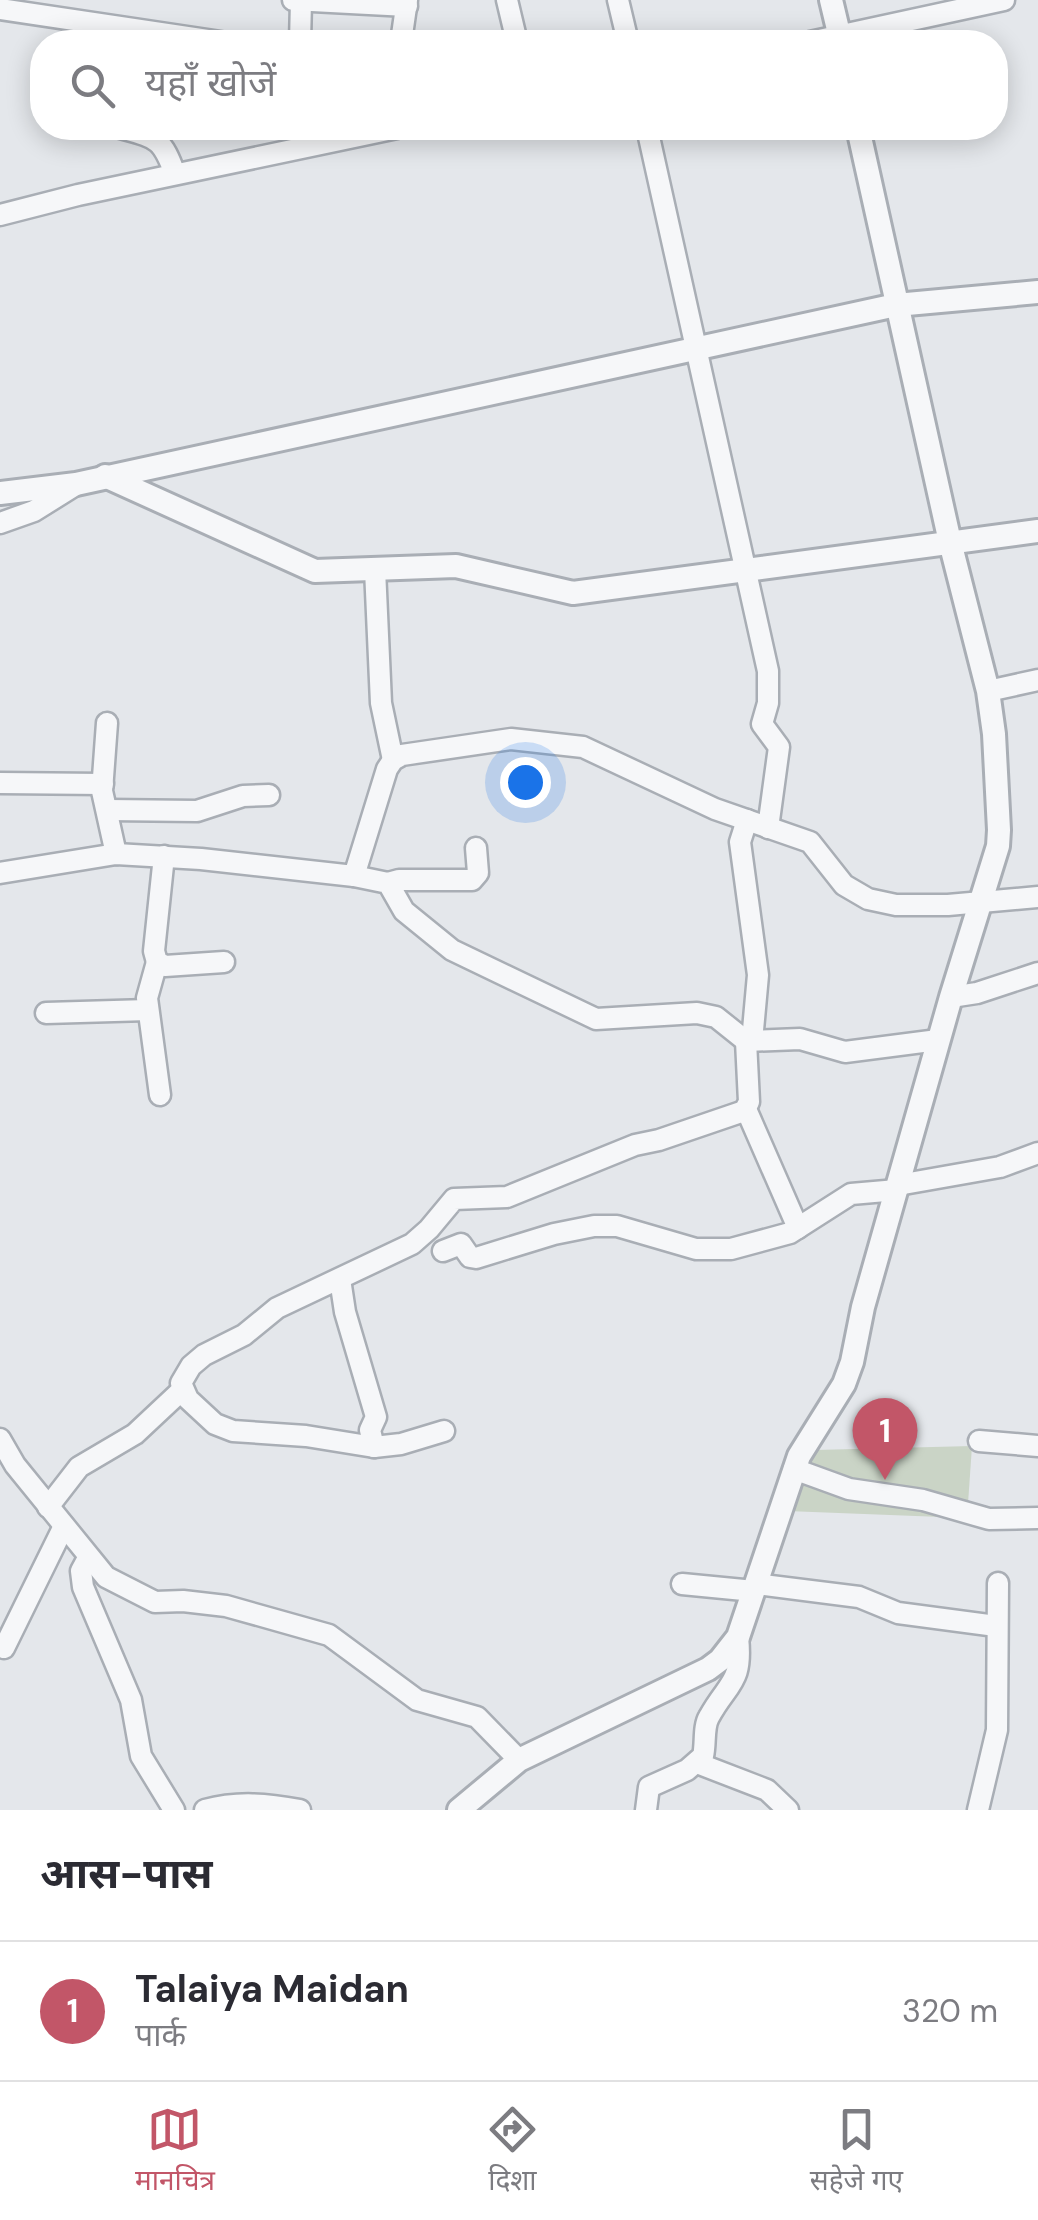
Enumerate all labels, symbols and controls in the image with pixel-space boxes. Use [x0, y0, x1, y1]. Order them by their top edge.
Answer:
search box [30, 30, 1008, 140]
icon: search [65, 58, 120, 113]
text: यहाँ खोजें [145, 58, 276, 108]
your location [500, 757, 551, 808]
pin: 1 [852, 1398, 918, 1480]
text: आस-पास [40, 1846, 213, 1901]
text: Talaiya Maidan [135, 1964, 409, 2014]
text: 1 [67, 1990, 78, 2032]
text: 320 m [902, 1990, 998, 2032]
text: पार्क [135, 2014, 186, 2056]
tab: मानचित्र [135, 2102, 215, 2201]
tab: दिशा [485, 2102, 540, 2201]
tab: सहेजे गए [810, 2102, 903, 2201]

